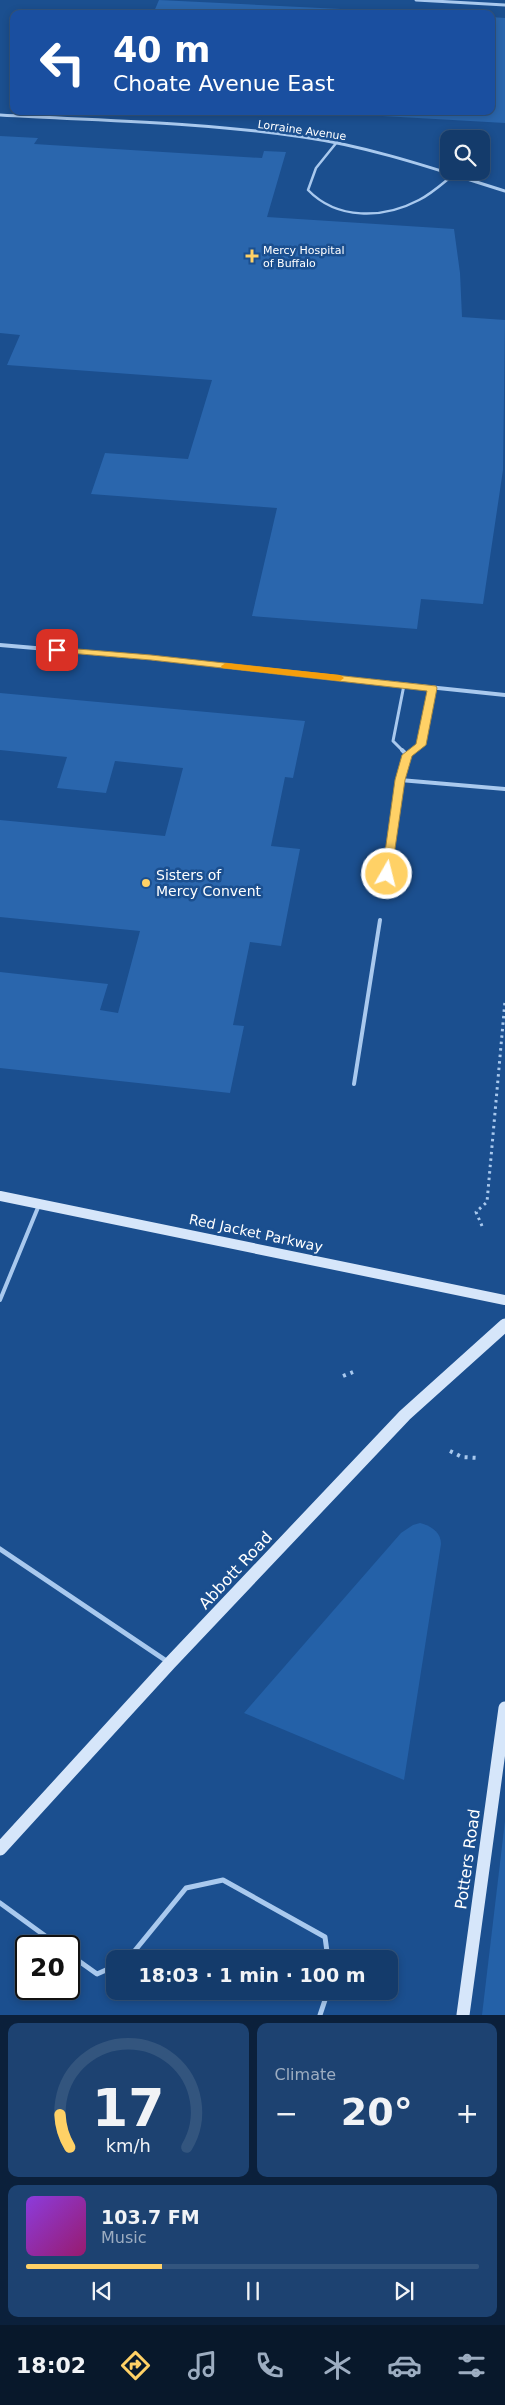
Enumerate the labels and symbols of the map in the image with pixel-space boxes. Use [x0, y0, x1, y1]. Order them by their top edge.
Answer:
street label: Lorraine Avenue [257, 118, 347, 143]
place label: Mercy Hospital of Buffalo [263, 244, 344, 270]
marker: Mercy Hospital of Buffalo [245, 249, 259, 263]
pin [36, 629, 78, 671]
position arrow [360, 847, 412, 899]
place label: Sisters of Mercy Convent [156, 867, 262, 899]
marker: Sisters of Mercy Convent [140, 877, 152, 889]
street label: Red Jacket Parkway [188, 1211, 324, 1255]
street label: Abbott Road [195, 1528, 276, 1613]
street label: Potters Road [451, 1808, 484, 1911]
speed limit sign: 20 [15, 1935, 80, 2000]

